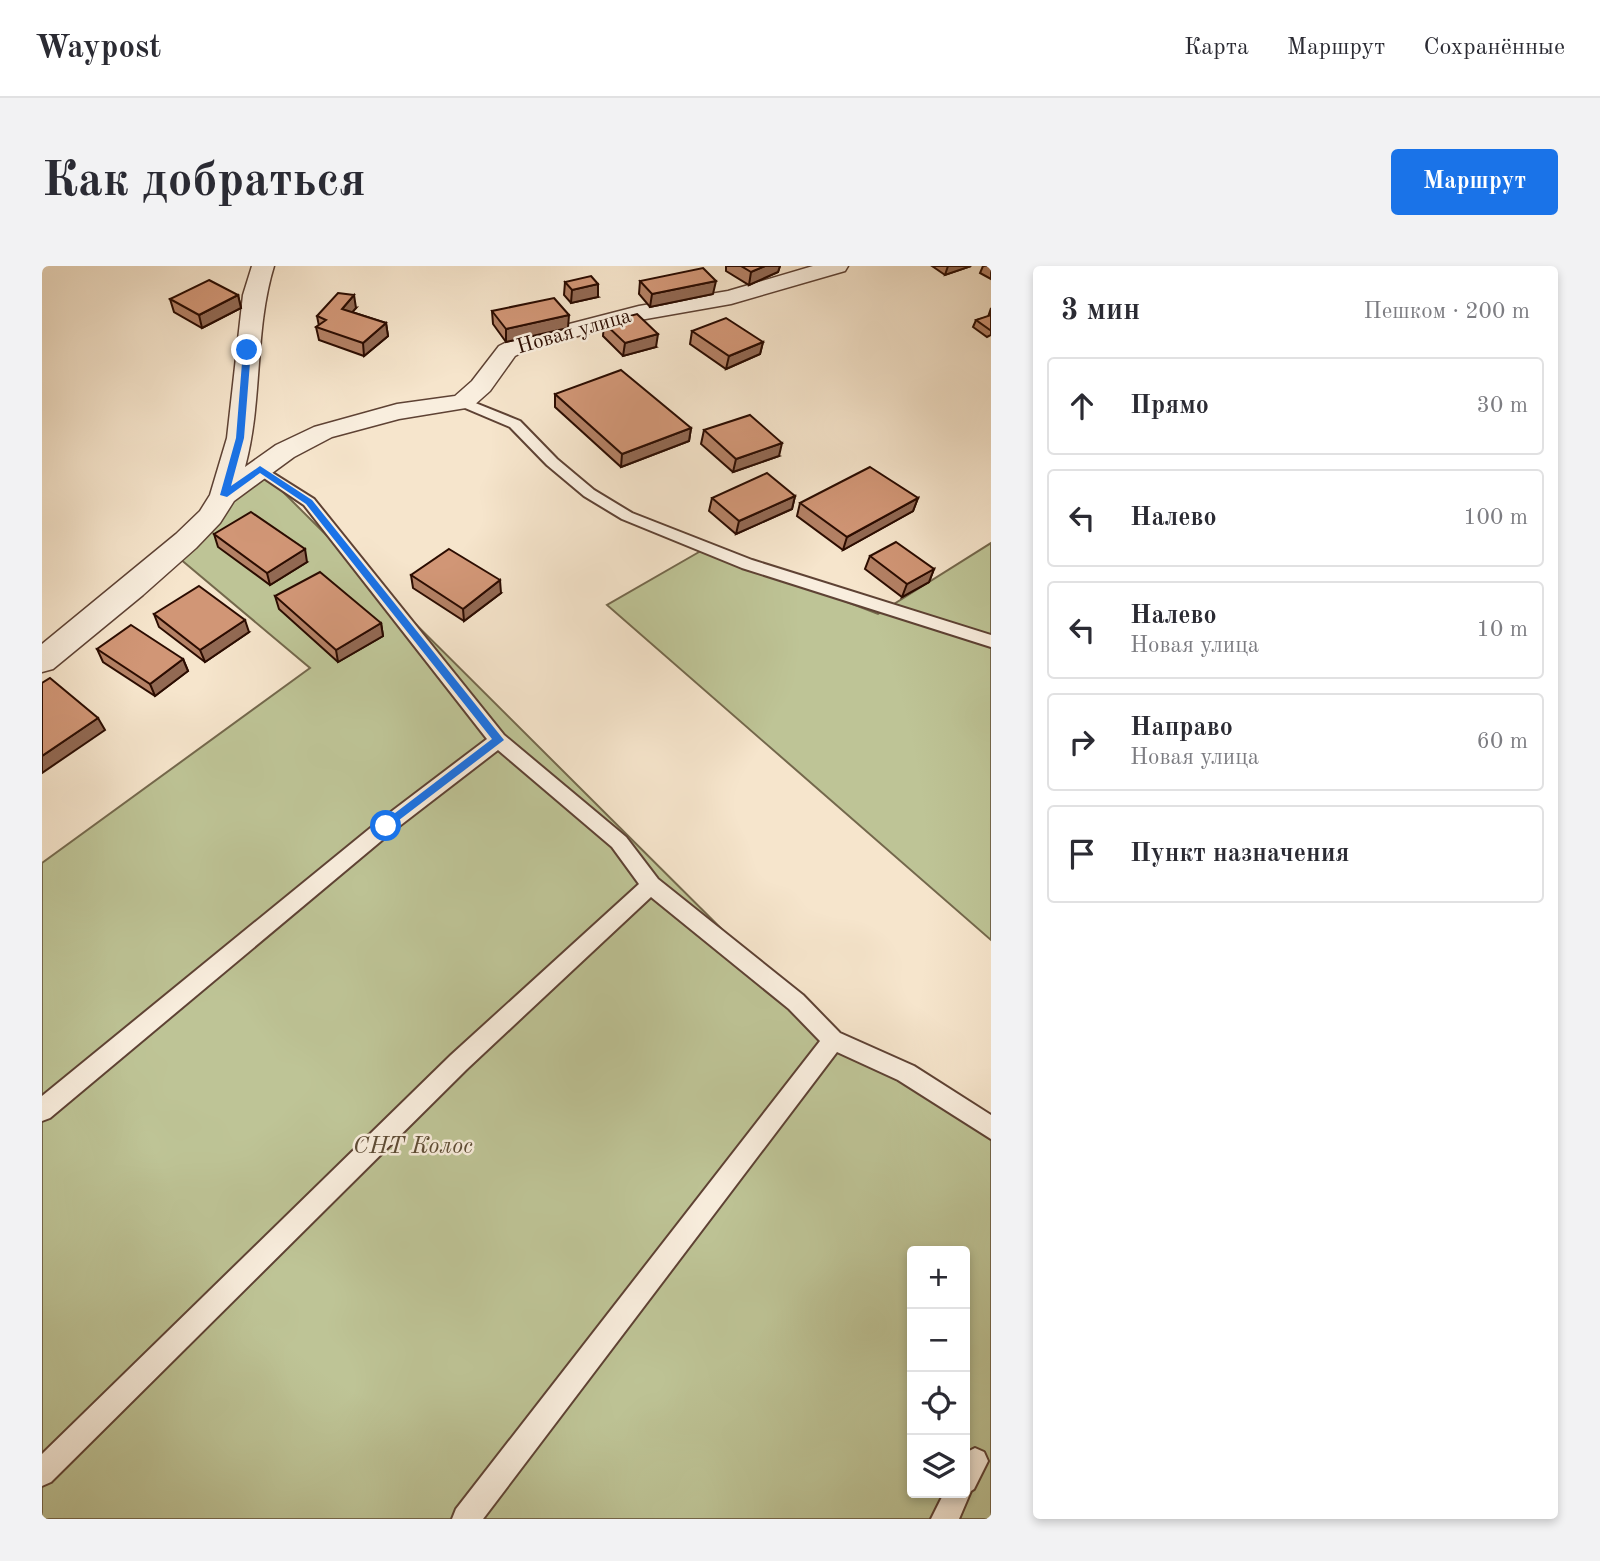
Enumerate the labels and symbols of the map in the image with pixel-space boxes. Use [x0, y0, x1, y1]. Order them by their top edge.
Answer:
street label: Новая улица [514, 306, 634, 358]
route end [231, 334, 262, 365]
route start [370, 810, 401, 841]
park label: СНТ Колос [353, 1135, 473, 1159]

